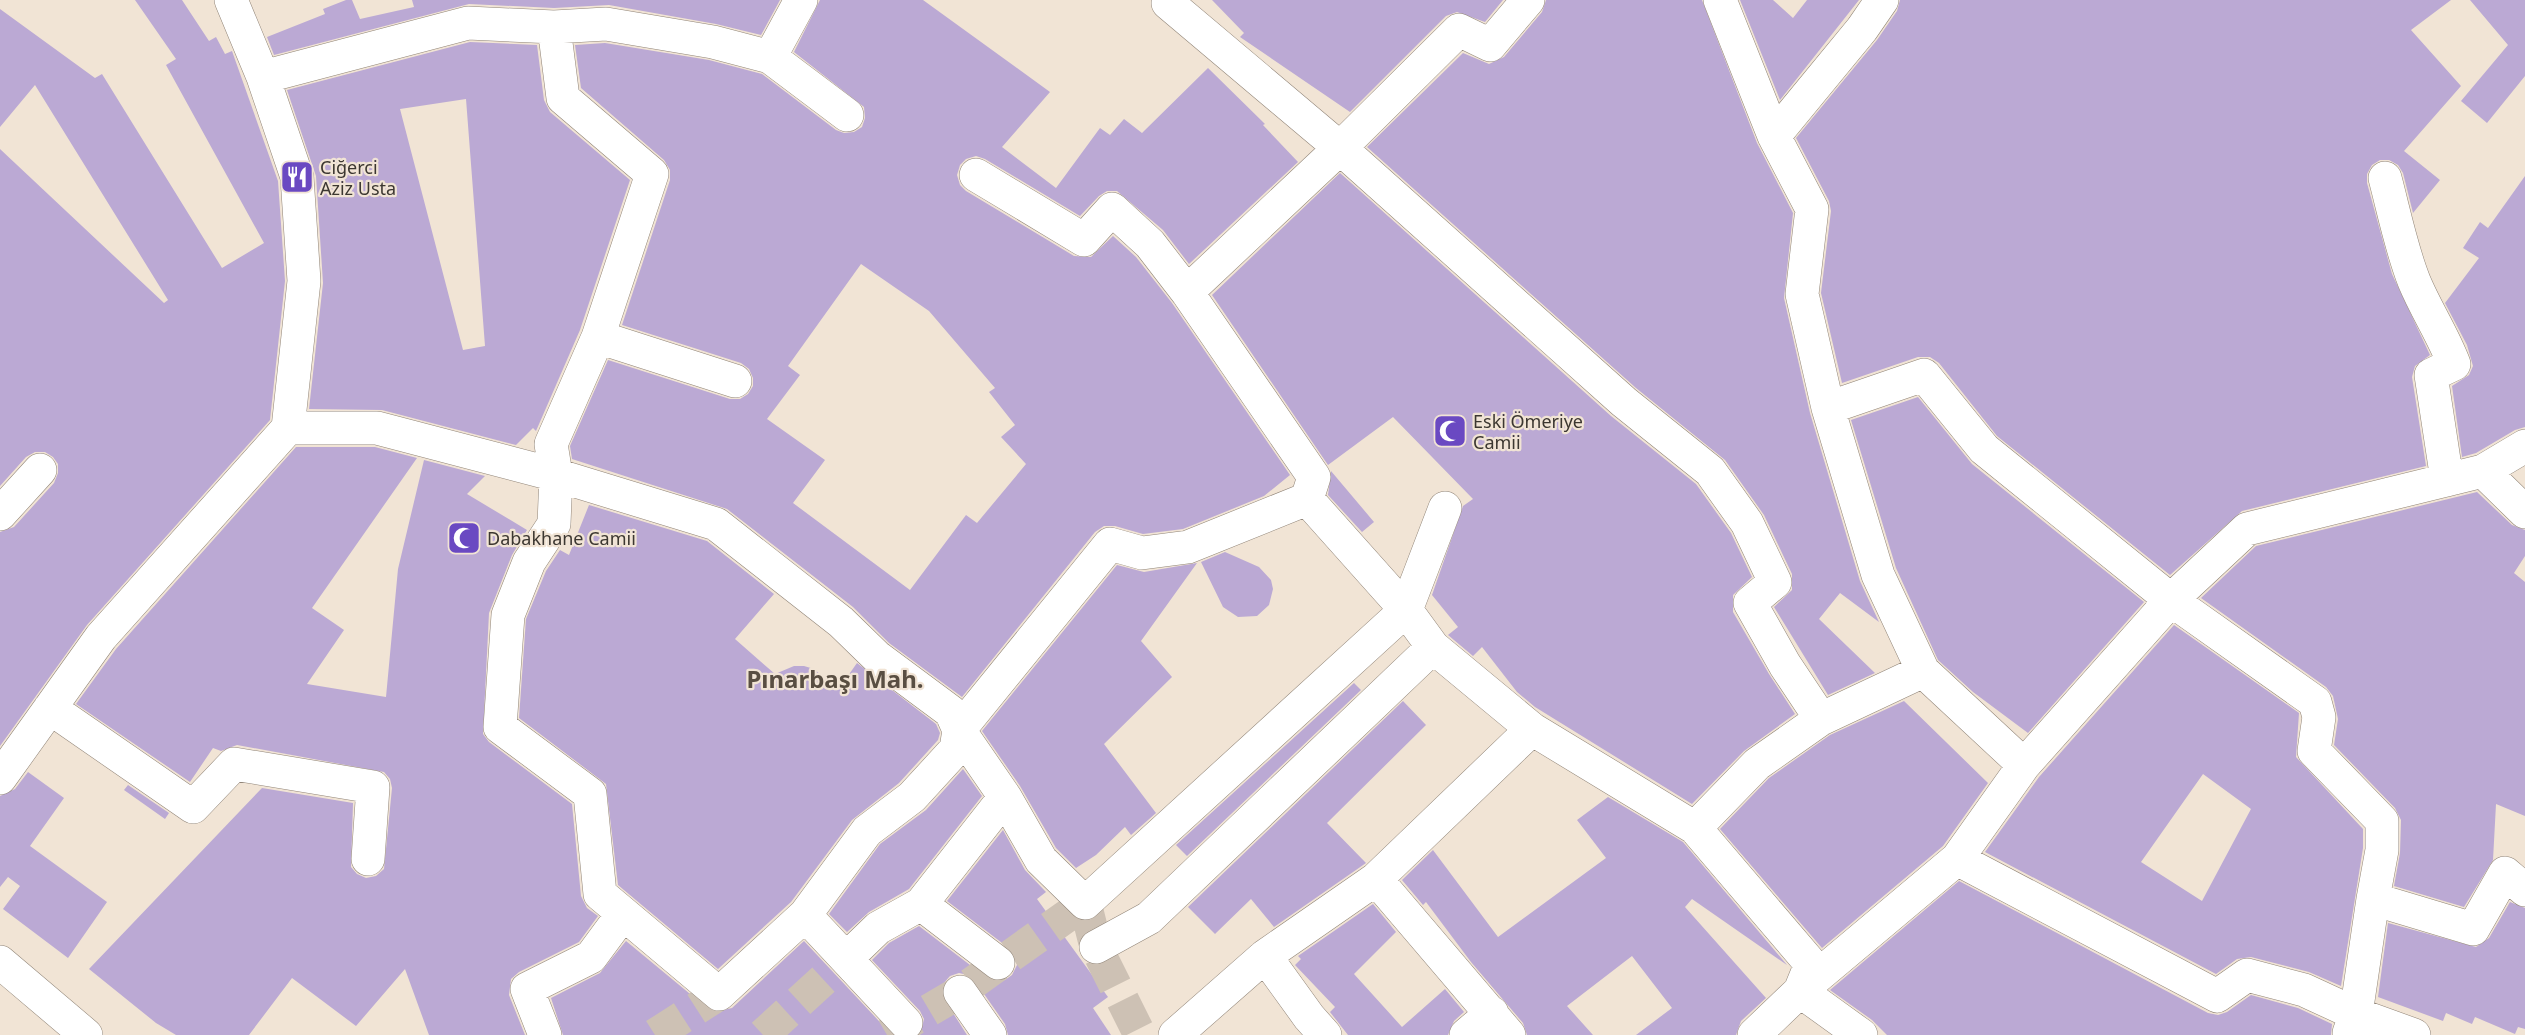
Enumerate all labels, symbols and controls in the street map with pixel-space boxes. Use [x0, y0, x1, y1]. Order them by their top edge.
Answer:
place label: Ciğerci Aziz Usta [320, 155, 396, 200]
restaurant icon: Ciğerci Aziz Usta [279, 159, 315, 195]
place label: Eski Ömeriye Camii [1473, 409, 1583, 454]
mosque icon: Eski Ömeriye Camii [1432, 413, 1468, 449]
mosque icon: Dabakhane Camii [446, 520, 482, 556]
place label: Dabakhane Camii [487, 526, 636, 550]
district label: Pınarbaşı Mah. [746, 662, 924, 695]

